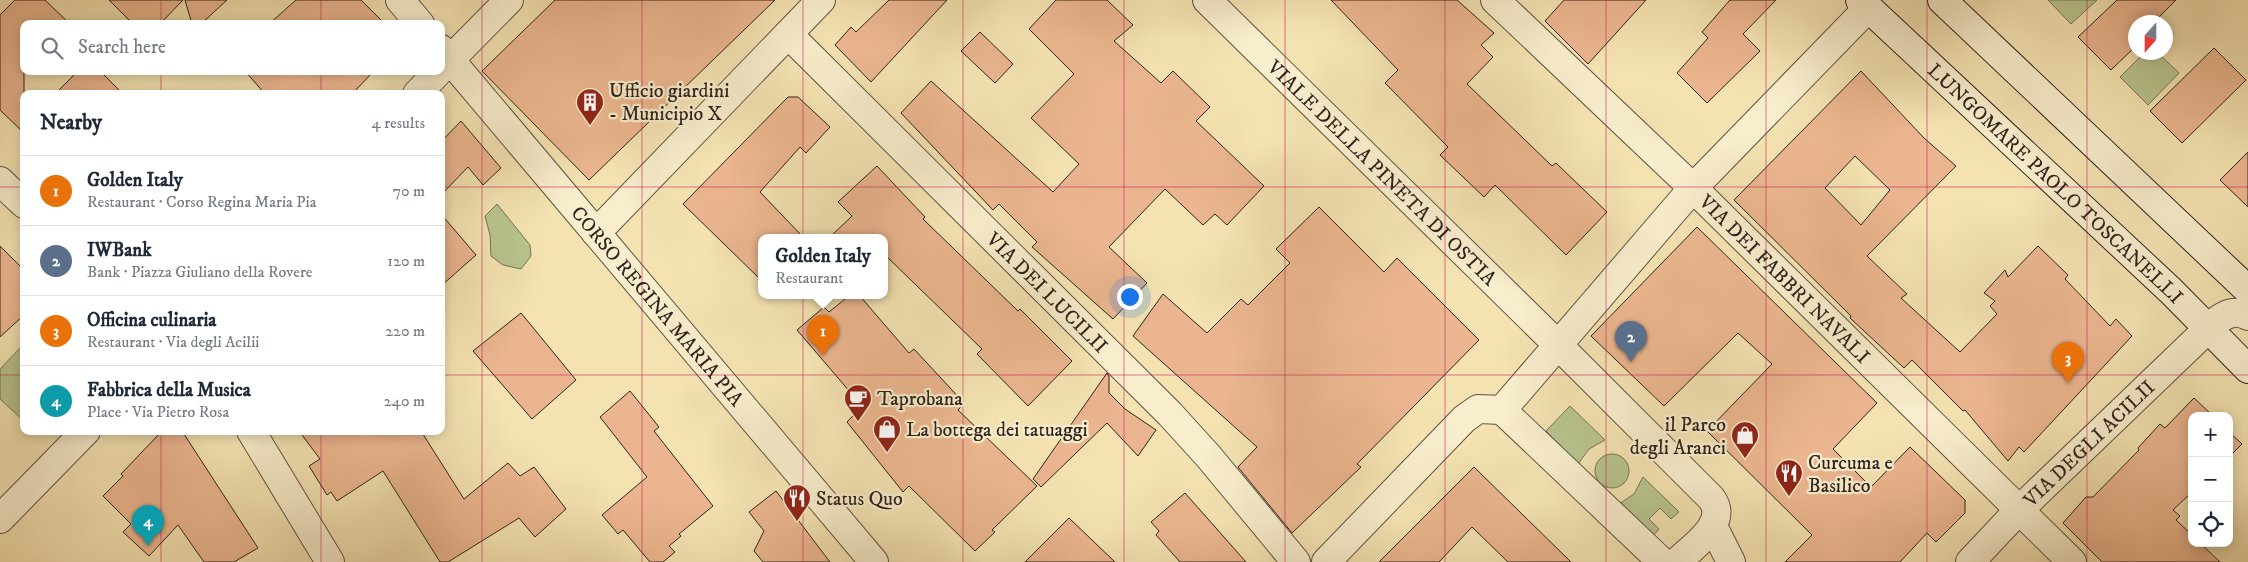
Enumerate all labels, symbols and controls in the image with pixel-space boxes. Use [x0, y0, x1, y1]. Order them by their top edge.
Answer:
north arrow [2128, 15, 2173, 60]
search box [20, 20, 445, 75]
icon: search [38, 34, 66, 62]
text: Search here [78, 36, 166, 59]
street label: VIALE DELLA PINETA DI OSTIA [1261, 55, 1502, 292]
street label: LUNGOMARE PAOLO TOSCANELLI [1922, 59, 2188, 310]
place label: Ufficio giardini - Municipio X [609, 79, 729, 127]
building icon: Ufficio giardini - Municipio X [575, 87, 605, 126]
text: Nearby [40, 110, 102, 136]
text: 4 results [372, 113, 425, 133]
text: Golden Italy [87, 169, 183, 192]
text: 1 [53, 181, 59, 201]
text: 70 m [393, 181, 425, 201]
street label: VIA DEI FABBRI NAVALI [1692, 189, 1874, 369]
text: Restaurant · Corso Regina Maria Pia [87, 192, 317, 212]
street label: CORSO REGINA MARIA PIA [565, 201, 748, 412]
street label: VIA DEI LUCILII [980, 227, 1112, 359]
popup [758, 234, 888, 299]
text: IWBank [87, 239, 152, 262]
text: Golden Italy [775, 245, 871, 268]
text: 2 [52, 251, 60, 271]
text: 120 m [387, 251, 425, 271]
text: Bank · Piazza Giuliano della Rovere [87, 262, 312, 282]
text: Restaurant [775, 268, 843, 288]
your location [1117, 284, 1143, 310]
text: Officina culinaria [87, 309, 216, 332]
pin: 1 [807, 315, 839, 356]
text: 3 [53, 321, 59, 341]
text: 220 m [385, 321, 425, 341]
pin: 2 [1615, 321, 1647, 362]
text: Restaurant · Via degli Acilii [87, 332, 259, 352]
pin: 3 [2052, 342, 2084, 383]
street label: VIA DEGLI ACILII [2018, 375, 2161, 514]
text: Fabbrica della Musica [87, 379, 251, 402]
cafe icon: Taprobana [843, 383, 873, 422]
place label: Taprobana [877, 387, 963, 412]
text: 4 [51, 391, 61, 411]
text: 240 m [384, 391, 425, 411]
text: Place · Via Pietro Rosa [87, 402, 229, 422]
map controls [2188, 412, 2233, 547]
button: + [2188, 412, 2233, 457]
place label: il Parco degli Aranci [1630, 413, 1726, 461]
shop icon: La bottega dei tatuaggi [872, 414, 902, 453]
place label: La bottega dei tatuaggi [906, 418, 1088, 443]
shop icon: il Parco degli Aranci [1730, 420, 1760, 459]
place label: Curcuma e Basilico [1808, 451, 1893, 499]
button: − [2188, 457, 2233, 502]
restaurant icon: Curcuma e Basilico [1774, 458, 1804, 497]
restaurant icon: Status Quo [782, 483, 812, 522]
place label: Status Quo [816, 487, 903, 512]
button: locate [2188, 502, 2233, 547]
pin: 4 [132, 505, 164, 546]

